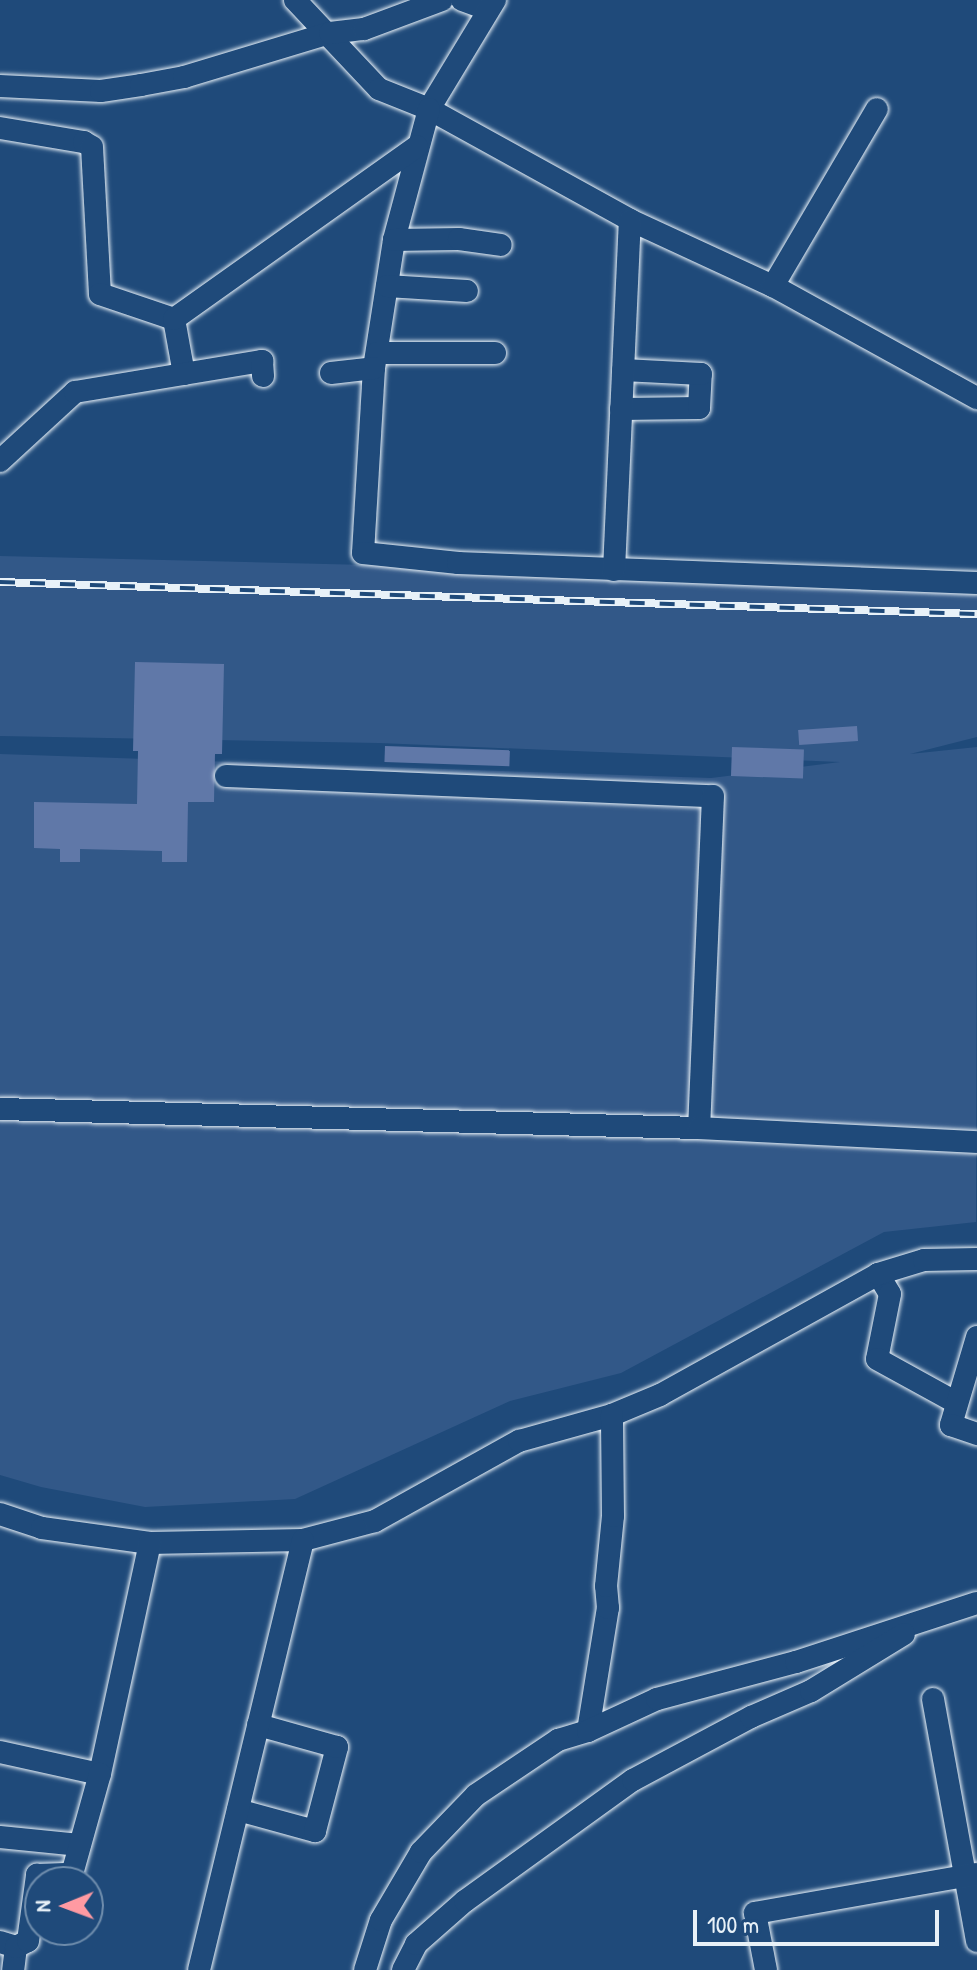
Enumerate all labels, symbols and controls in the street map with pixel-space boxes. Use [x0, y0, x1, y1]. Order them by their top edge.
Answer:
north arrow [24, 1866, 104, 1946]
scale bar [697, 1894, 943, 1944]
text: N [27, 1900, 57, 1913]
text: 100 m [707, 1908, 759, 1940]

